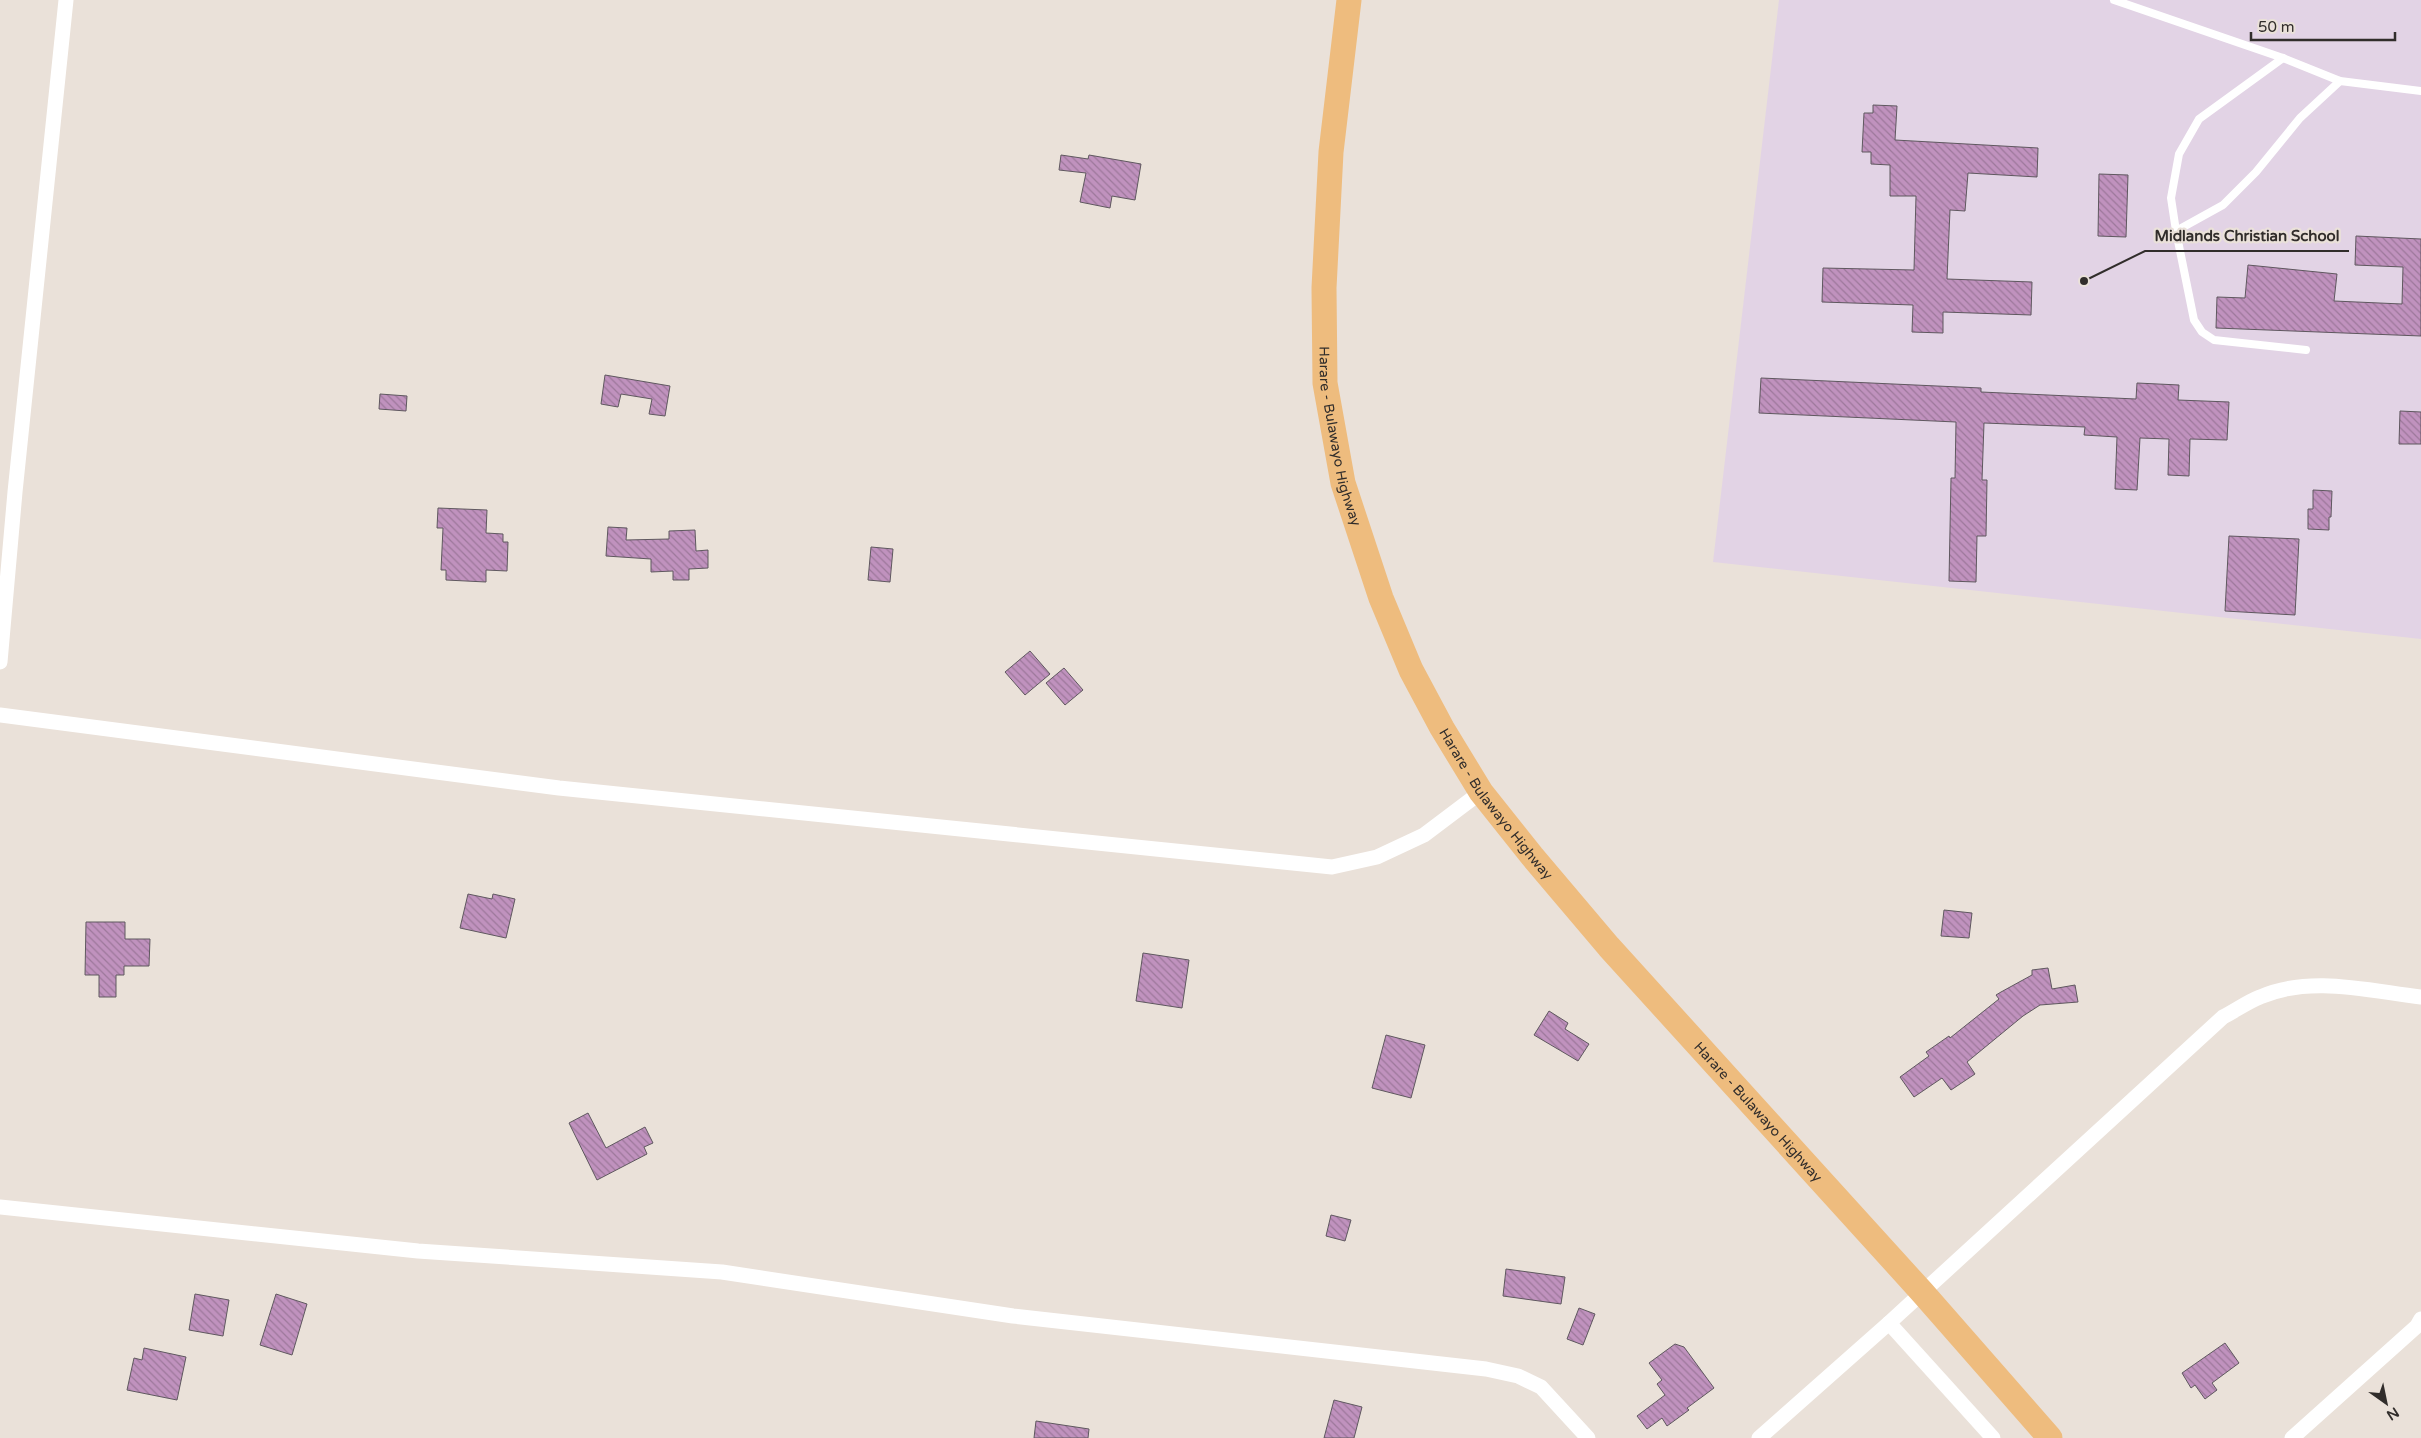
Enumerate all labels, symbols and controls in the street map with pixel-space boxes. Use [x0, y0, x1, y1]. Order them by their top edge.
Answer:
scale bar [2251, 10, 2395, 42]
text: 50 m [2258, 18, 2295, 36]
callout: Midlands Christian School [2145, 221, 2349, 251]
text: Midlands Christian School [2155, 227, 2339, 245]
street label: Harare - Bulawayo Highway [1316, 346, 1365, 529]
street label: Harare - Bulawayo Highway [1435, 725, 1556, 884]
street label: Harare - Bulawayo Highway [1690, 1038, 1826, 1186]
north arrow [2361, 1378, 2411, 1428]
text: N [2383, 1403, 2402, 1424]

